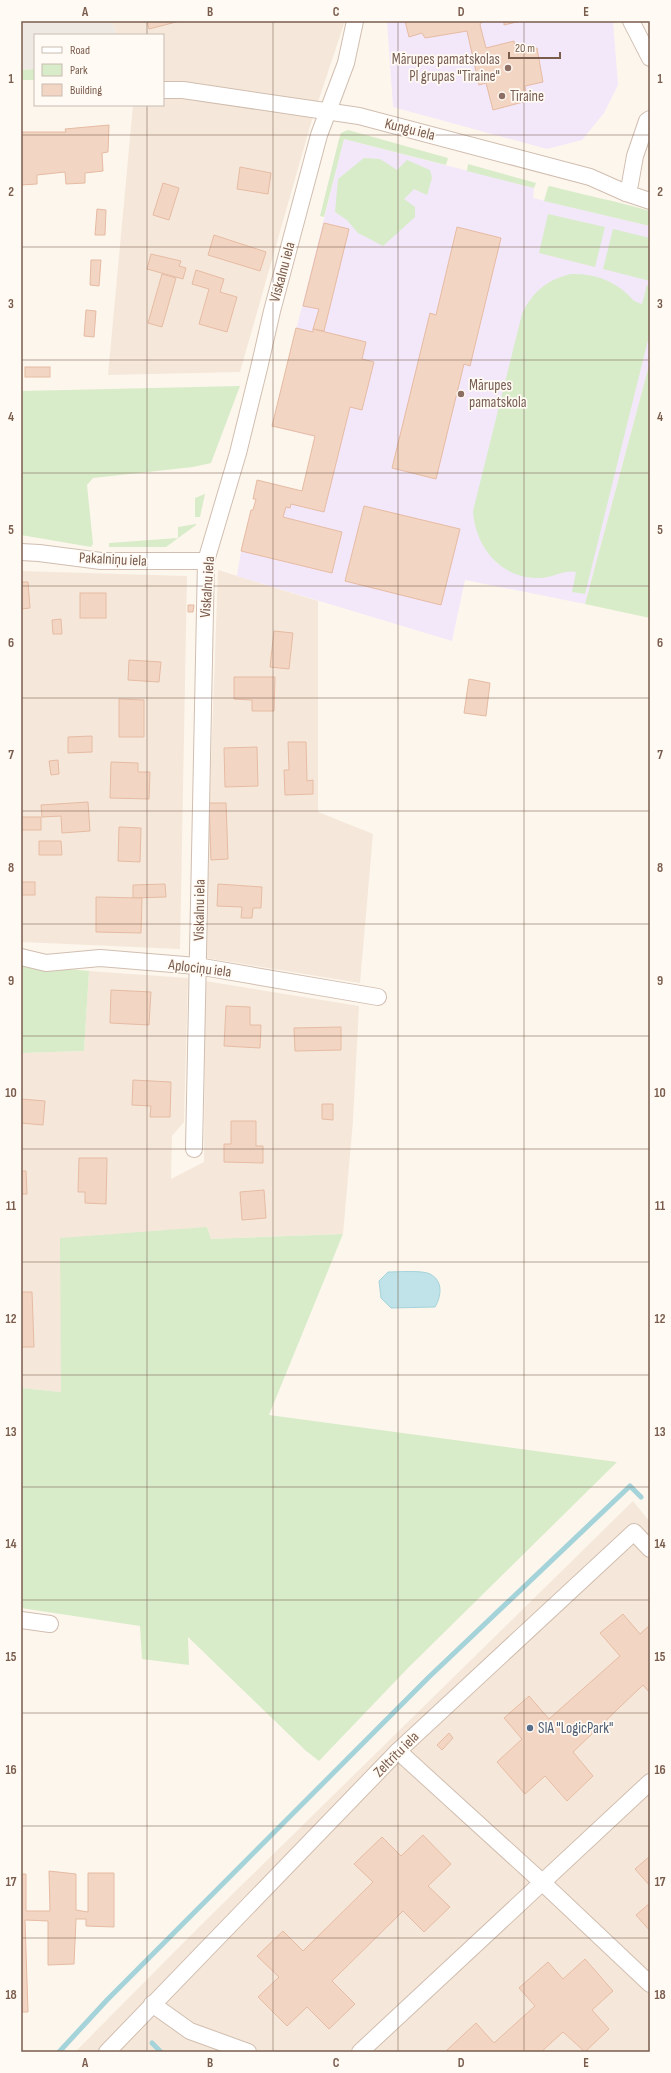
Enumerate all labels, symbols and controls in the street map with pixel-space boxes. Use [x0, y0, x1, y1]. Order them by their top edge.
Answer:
text: A [81, 4, 89, 20]
text: B [207, 4, 213, 20]
text: C [333, 4, 340, 20]
text: D [458, 4, 465, 20]
text: E [583, 4, 589, 20]
legend [34, 34, 164, 106]
scale bar [509, 34, 560, 60]
text: 20 m [515, 41, 535, 56]
text: Road [70, 43, 90, 58]
place label: Mārupes pamatskolas PI grupas "Tīraine" [392, 50, 500, 86]
text: Park [70, 63, 88, 78]
marker: Mārupes pamatskolas PI grupas "Tīraine" [503, 63, 513, 73]
text: 1 [8, 71, 14, 87]
text: 1 [657, 71, 663, 87]
text: Building [70, 83, 102, 98]
place label: Tīraine [510, 87, 544, 106]
marker: Tīraine [497, 91, 507, 101]
street label: Kungu iela [383, 114, 437, 145]
text: 2 [8, 184, 14, 200]
text: 2 [657, 184, 663, 200]
street label: Viskalnu iela [265, 240, 300, 304]
text: 3 [8, 296, 14, 312]
text: 3 [657, 296, 663, 312]
place label: Mārupes pamatskola [469, 376, 527, 412]
marker: Mārupes pamatskola [456, 389, 466, 399]
text: 4 [8, 409, 14, 425]
text: 4 [657, 409, 663, 425]
text: 5 [8, 522, 14, 538]
text: 5 [657, 522, 663, 538]
street label: Pakalniņu iela [79, 548, 148, 571]
street label: Viskalnu iela [196, 555, 219, 618]
text: 6 [8, 635, 14, 651]
text: 6 [657, 635, 663, 651]
text: 7 [8, 747, 14, 763]
text: 7 [657, 747, 663, 763]
text: 8 [8, 860, 14, 876]
text: 8 [657, 860, 663, 876]
street label: Viskalnu iela [189, 879, 210, 941]
street label: Aplociņu iela [166, 955, 233, 982]
text: 9 [8, 973, 14, 989]
text: 9 [657, 973, 663, 989]
text: 10 [5, 1085, 17, 1101]
text: 10 [654, 1085, 666, 1101]
text: 11 [6, 1198, 16, 1214]
text: 11 [655, 1198, 665, 1214]
text: 12 [6, 1311, 17, 1327]
text: 12 [655, 1311, 666, 1327]
text: 13 [6, 1424, 17, 1440]
text: 13 [655, 1424, 666, 1440]
text: 14 [5, 1536, 17, 1552]
text: 14 [654, 1536, 666, 1552]
text: 15 [6, 1649, 17, 1665]
text: 15 [655, 1649, 666, 1665]
place label: SIA "LogicPark" [538, 1719, 613, 1738]
marker: SIA "LogicPark" [525, 1723, 535, 1733]
street label: Zeltrītu iela [369, 1727, 423, 1781]
text: 16 [5, 1762, 17, 1778]
text: 16 [654, 1762, 666, 1778]
text: 17 [6, 1874, 17, 1890]
text: 17 [655, 1874, 666, 1890]
text: 18 [5, 1987, 17, 2003]
text: 18 [654, 1987, 666, 2003]
text: A [81, 2055, 89, 2071]
text: B [207, 2055, 213, 2071]
text: C [333, 2055, 340, 2071]
text: D [458, 2055, 465, 2071]
text: E [583, 2055, 589, 2071]

